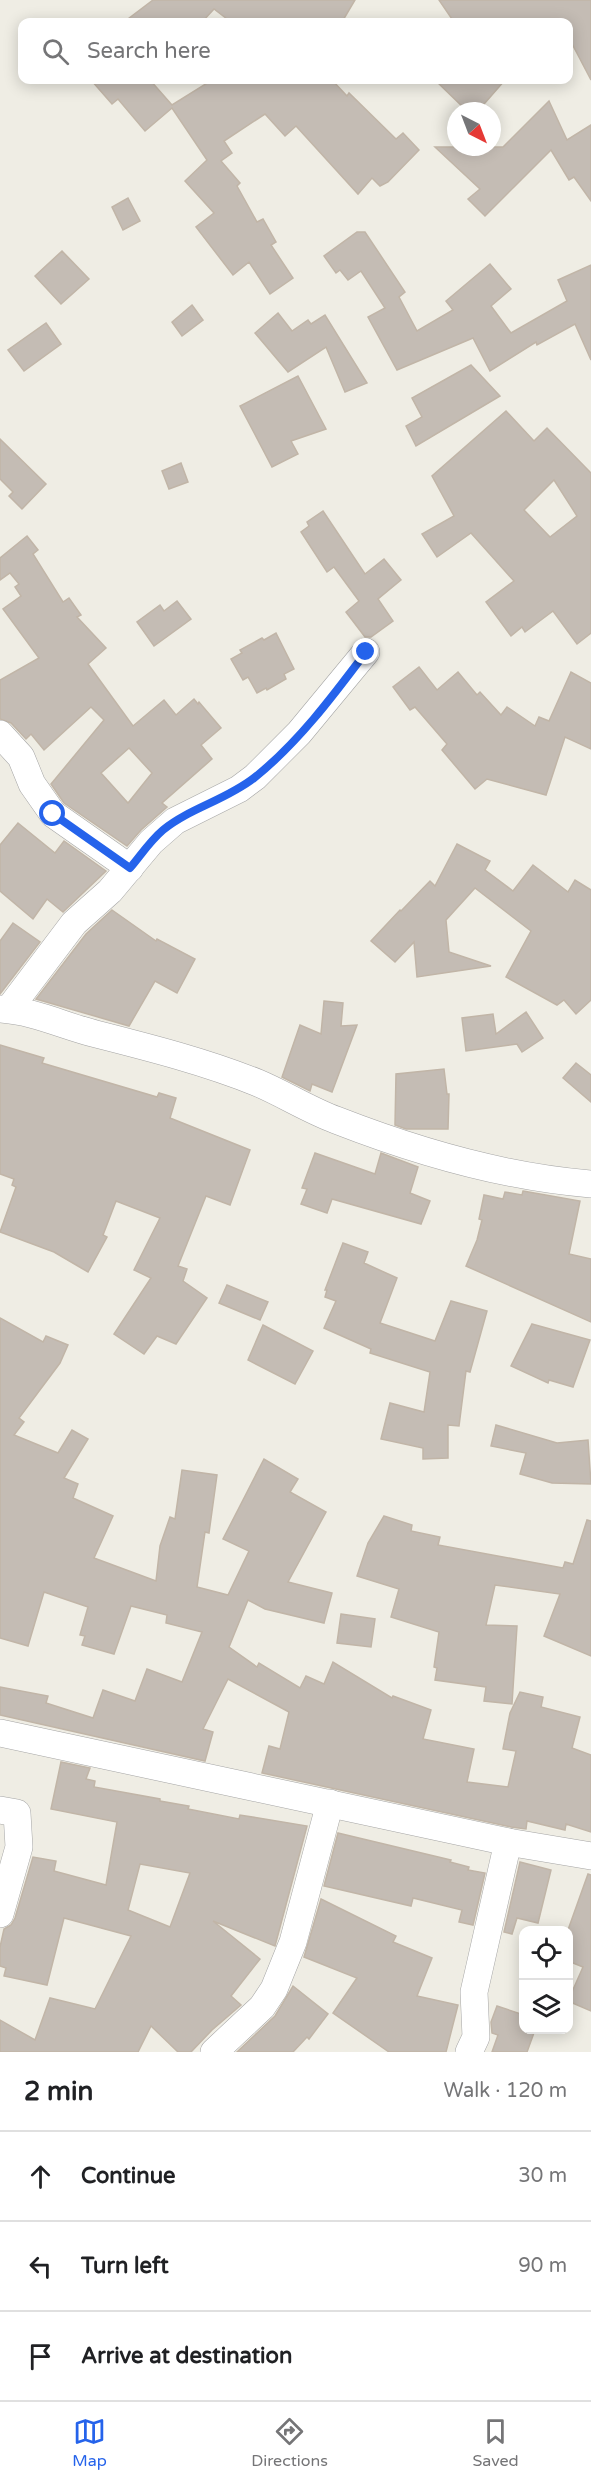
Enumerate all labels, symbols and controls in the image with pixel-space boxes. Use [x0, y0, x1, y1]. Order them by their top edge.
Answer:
search box [18, 18, 573, 84]
icon: search [39, 35, 72, 68]
text: Search here [87, 38, 211, 64]
north arrow [447, 102, 501, 156]
route end [352, 638, 378, 664]
route start [39, 800, 65, 826]
map controls [519, 1926, 573, 2034]
button: locate [519, 1926, 573, 1980]
button: layers [519, 1980, 573, 2034]
text: 2 min [24, 2076, 93, 2107]
text: Walk · 120 m [444, 2079, 567, 2103]
icon: ahead [24, 2160, 57, 2193]
text: Continue [81, 2163, 176, 2189]
text: 30 m [518, 2164, 567, 2188]
icon: left [24, 2250, 57, 2283]
text: Turn left [81, 2253, 169, 2279]
text: 90 m [518, 2254, 567, 2278]
icon: arrive [24, 2340, 57, 2373]
text: Arrive at destination [81, 2343, 292, 2369]
tab: Map [72, 2415, 107, 2471]
tab: Directions [251, 2415, 328, 2471]
tab: Saved [472, 2415, 519, 2471]

